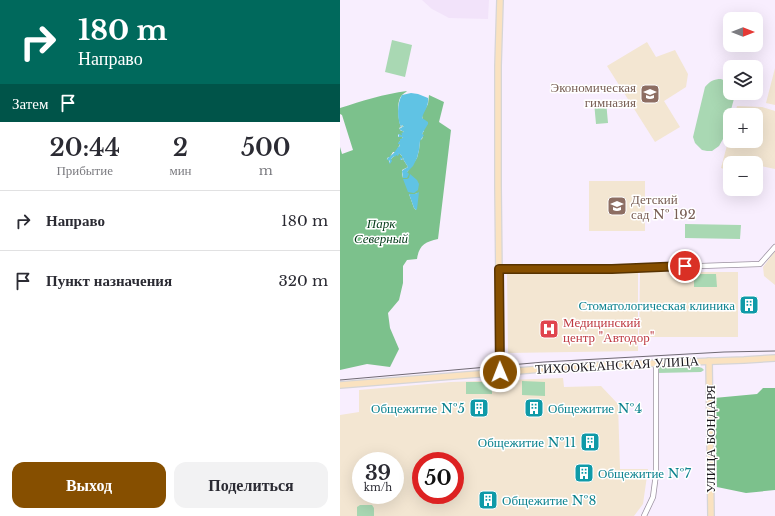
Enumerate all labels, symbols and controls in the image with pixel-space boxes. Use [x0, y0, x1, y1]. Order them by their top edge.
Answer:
north arrow [723, 12, 763, 52]
map controls [723, 12, 763, 196]
text: 180 m [78, 13, 168, 48]
icon: right [12, 16, 64, 68]
text: Направо [78, 48, 143, 70]
button: layers [723, 60, 763, 100]
place label: Экономическая гимназия [551, 79, 636, 111]
school or university icon: Экономическая гимназия [639, 83, 661, 105]
icon: arrive [57, 92, 79, 114]
text: Затем [12, 94, 49, 113]
button: + [723, 108, 763, 148]
text: 20:44 [49, 133, 120, 162]
text: 2 [173, 133, 188, 162]
text: 500 [241, 133, 291, 162]
button: − [723, 156, 763, 196]
text: Прибытие [56, 162, 113, 179]
text: мин [169, 162, 192, 179]
text: m [259, 162, 273, 179]
place label: Детский сад № 192 [631, 191, 696, 223]
school or university icon: Детский сад № 192 [606, 195, 628, 217]
icon: right [12, 210, 34, 232]
text: Направо [46, 211, 105, 230]
text: 180 m [281, 211, 328, 230]
park label: Парк Северный [354, 215, 409, 247]
pin [668, 249, 702, 283]
icon: arrive [674, 255, 696, 277]
icon: arrive [12, 270, 34, 292]
text: Пункт назначения [46, 271, 172, 290]
text: 320 m [278, 271, 328, 290]
building icon: Стоматологическая клиника [738, 294, 760, 316]
place label: Стоматологическая клиника [578, 297, 735, 314]
place label: Медицинский центр "Автодор" [563, 314, 654, 346]
hospital icon: Медицинский центр "Автодор" [538, 318, 560, 340]
position arrow [479, 351, 521, 393]
street label: ТИХООКЕАНСКАЯ УЛИЦА [535, 352, 700, 378]
street label: УЛИЦА БОНДАРЯ [702, 385, 719, 493]
building icon: Общежитие №5 [468, 397, 490, 419]
building icon: Общежитие №4 [523, 397, 545, 419]
place label: Общежитие №5 [371, 400, 465, 417]
place label: Общежитие №4 [548, 400, 642, 417]
building icon: Общежитие №11 [579, 431, 601, 453]
place label: Общежитие №11 [478, 434, 576, 451]
speed limit sign: 50 [412, 452, 464, 504]
text: 39 [365, 461, 391, 485]
button: Выход [12, 462, 166, 508]
button: Поделиться [174, 462, 328, 508]
building icon: Общежитие №7 [573, 462, 595, 484]
place label: Общежитие №7 [598, 465, 692, 482]
text: km/h [364, 481, 392, 494]
building icon: Общежитие №8 [477, 489, 499, 511]
place label: Общежитие №8 [502, 492, 597, 509]

